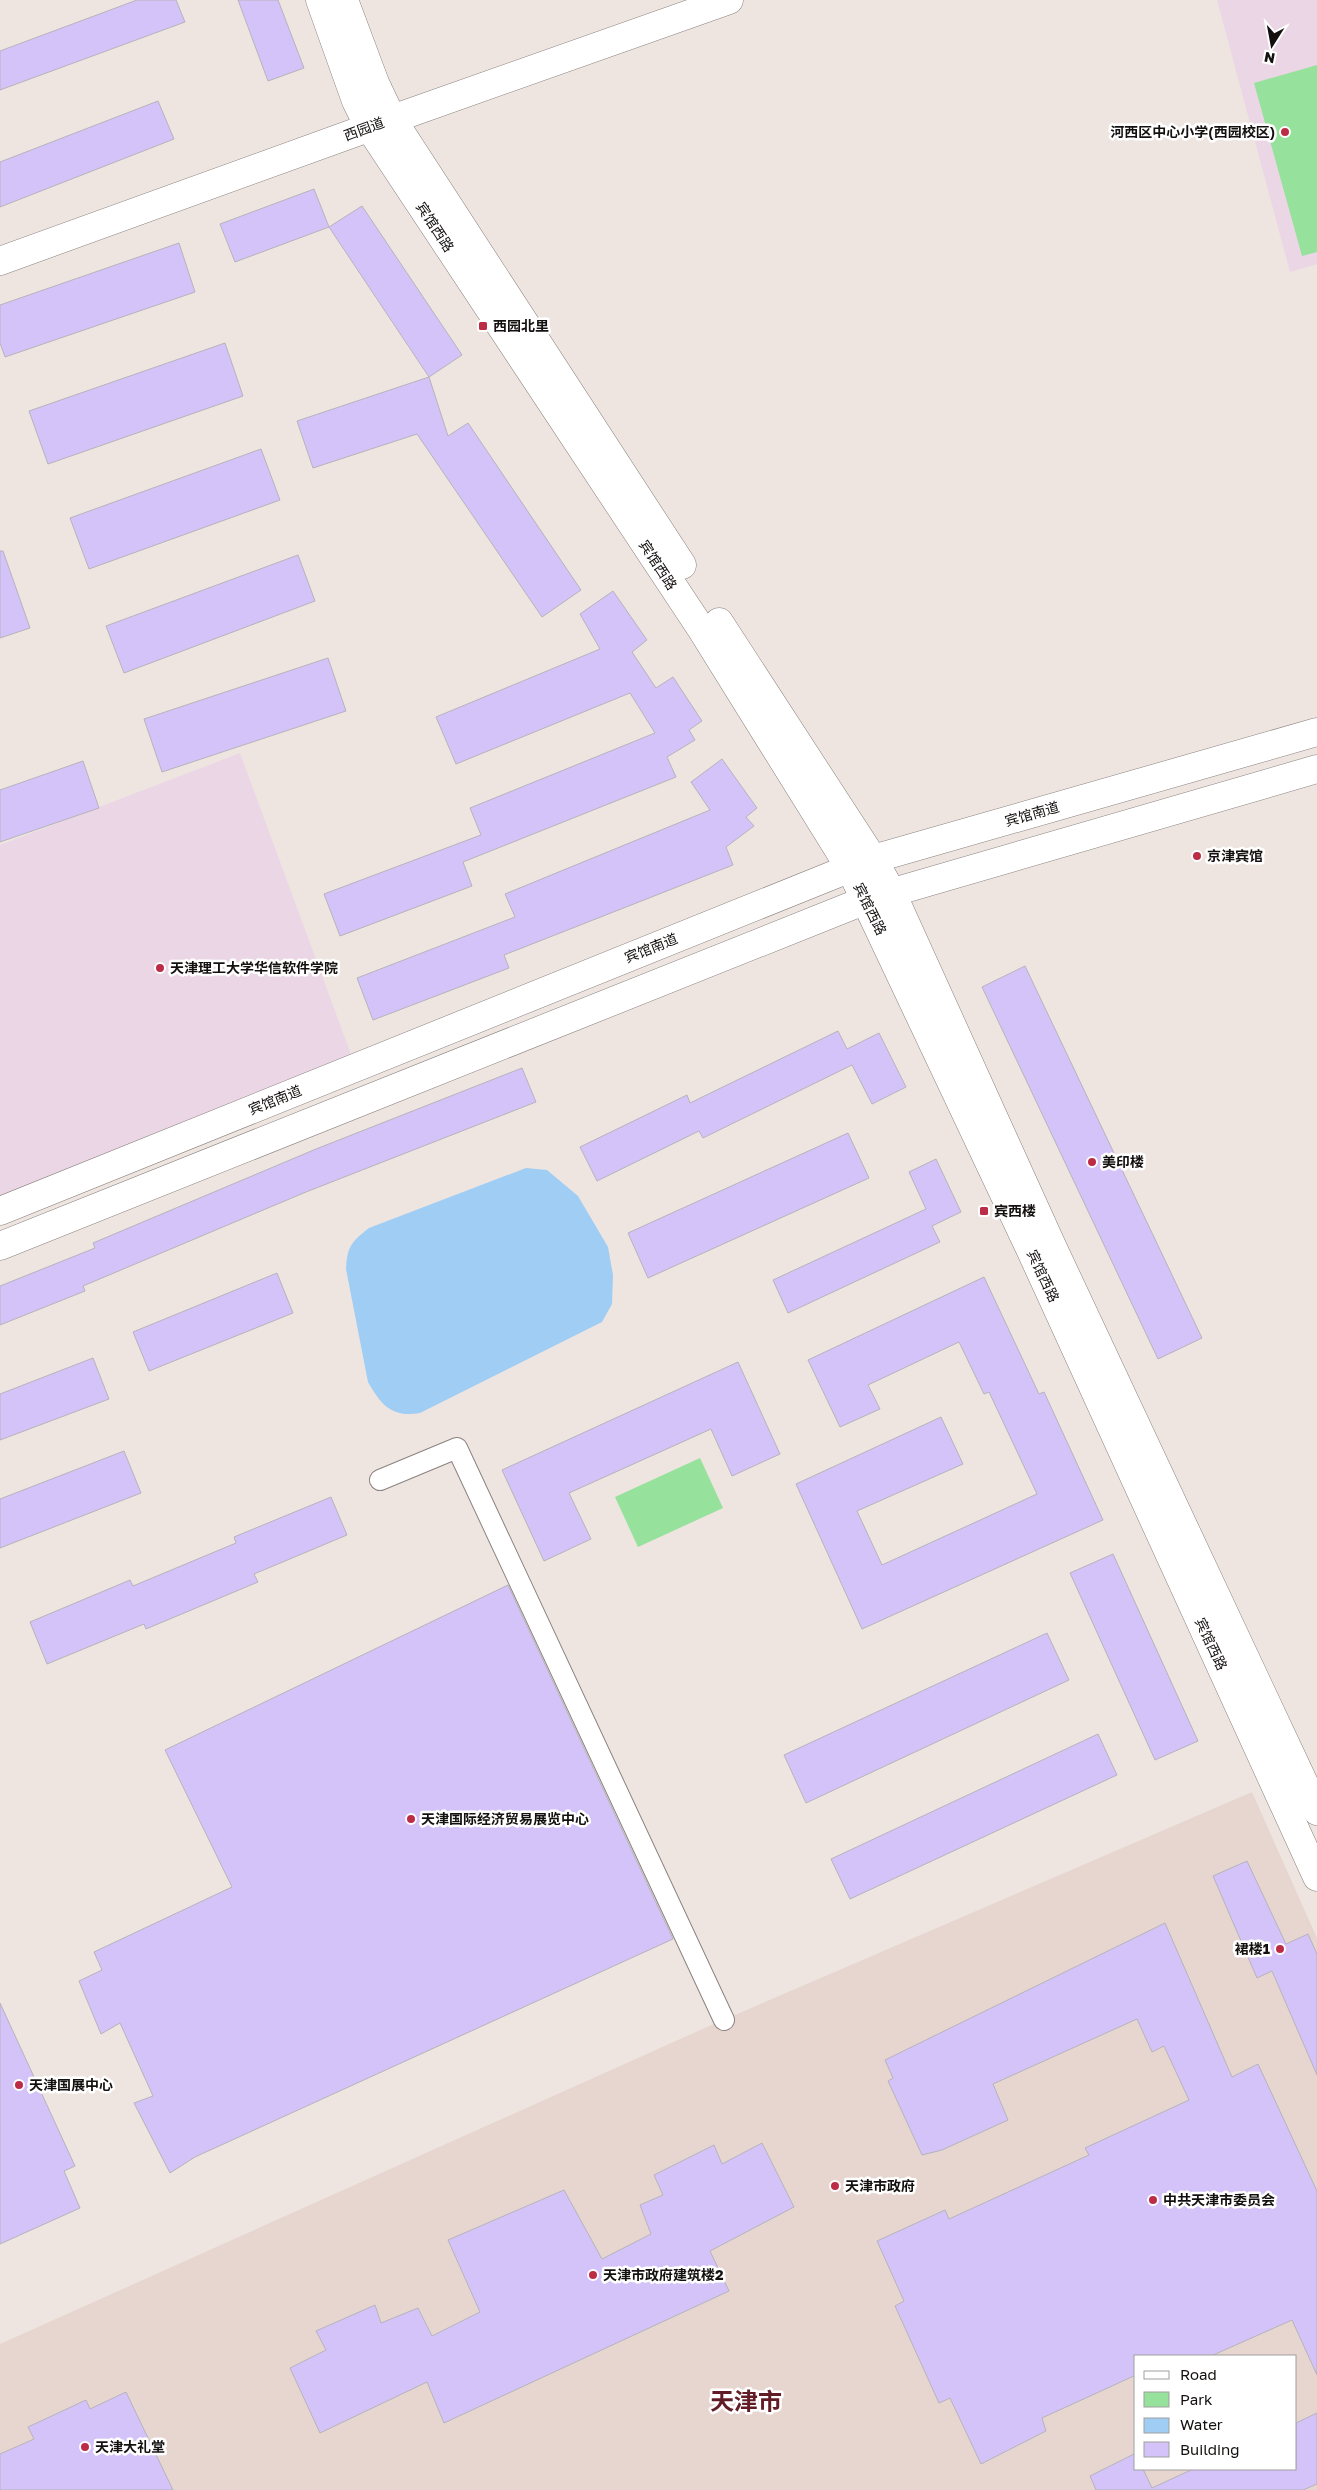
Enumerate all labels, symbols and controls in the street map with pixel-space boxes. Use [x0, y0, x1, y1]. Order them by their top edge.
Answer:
north arrow [1247, 20, 1297, 70]
text: N [1263, 49, 1276, 68]
street label: 西园道 [341, 113, 386, 144]
place label: 河西区中心小学(西园校区) [1110, 123, 1275, 140]
marker: 河西区中心小学(西园校区) [1279, 126, 1291, 138]
street label: 宾馆西路 [413, 199, 458, 255]
place label: 西园北里 [493, 317, 549, 334]
marker: 西园北里 [477, 320, 489, 332]
street label: 宾馆西路 [636, 537, 681, 593]
street label: 宾馆南道 [1003, 798, 1061, 829]
place label: 京津宾馆 [1207, 847, 1263, 864]
marker: 京津宾馆 [1191, 850, 1203, 862]
street label: 宾馆西路 [851, 880, 890, 938]
street label: 宾馆南道 [622, 929, 680, 966]
place label: 天津理工大学华信软件学院 [170, 959, 338, 976]
marker: 天津理工大学华信软件学院 [154, 962, 166, 974]
street label: 宾馆南道 [246, 1081, 304, 1118]
place label: 美印楼 [1102, 1153, 1144, 1170]
marker: 美印楼 [1086, 1156, 1098, 1168]
place label: 宾西楼 [994, 1202, 1036, 1219]
marker: 宾西楼 [978, 1205, 990, 1217]
street label: 宾馆西路 [1024, 1247, 1063, 1305]
street label: 宾馆西路 [1192, 1615, 1231, 1673]
place label: 天津国际经济贸易展览中心 [421, 1810, 589, 1827]
marker: 天津国际经济贸易展览中心 [405, 1813, 417, 1825]
place label: 裙楼1 [1235, 1940, 1270, 1957]
marker: 裙楼1 [1274, 1943, 1286, 1955]
place label: 天津国展中心 [29, 2076, 113, 2093]
marker: 天津国展中心 [13, 2079, 25, 2091]
place label: 天津市政府 [845, 2177, 915, 2194]
marker: 天津市政府 [829, 2180, 841, 2192]
place label: 中共天津市委员会 [1163, 2191, 1275, 2208]
marker: 中共天津市委员会 [1147, 2194, 1159, 2206]
place label: 天津市政府建筑楼2 [603, 2266, 724, 2283]
marker: 天津市政府建筑楼2 [587, 2269, 599, 2281]
legend [1134, 2355, 1297, 2470]
text: Road [1180, 2365, 1217, 2383]
district label: 天津市 [710, 2386, 782, 2415]
text: Park [1180, 2390, 1213, 2408]
text: Water [1180, 2415, 1223, 2433]
place label: 天津大礼堂 [95, 2438, 165, 2455]
text: Building [1180, 2440, 1240, 2458]
marker: 天津大礼堂 [79, 2441, 91, 2453]

